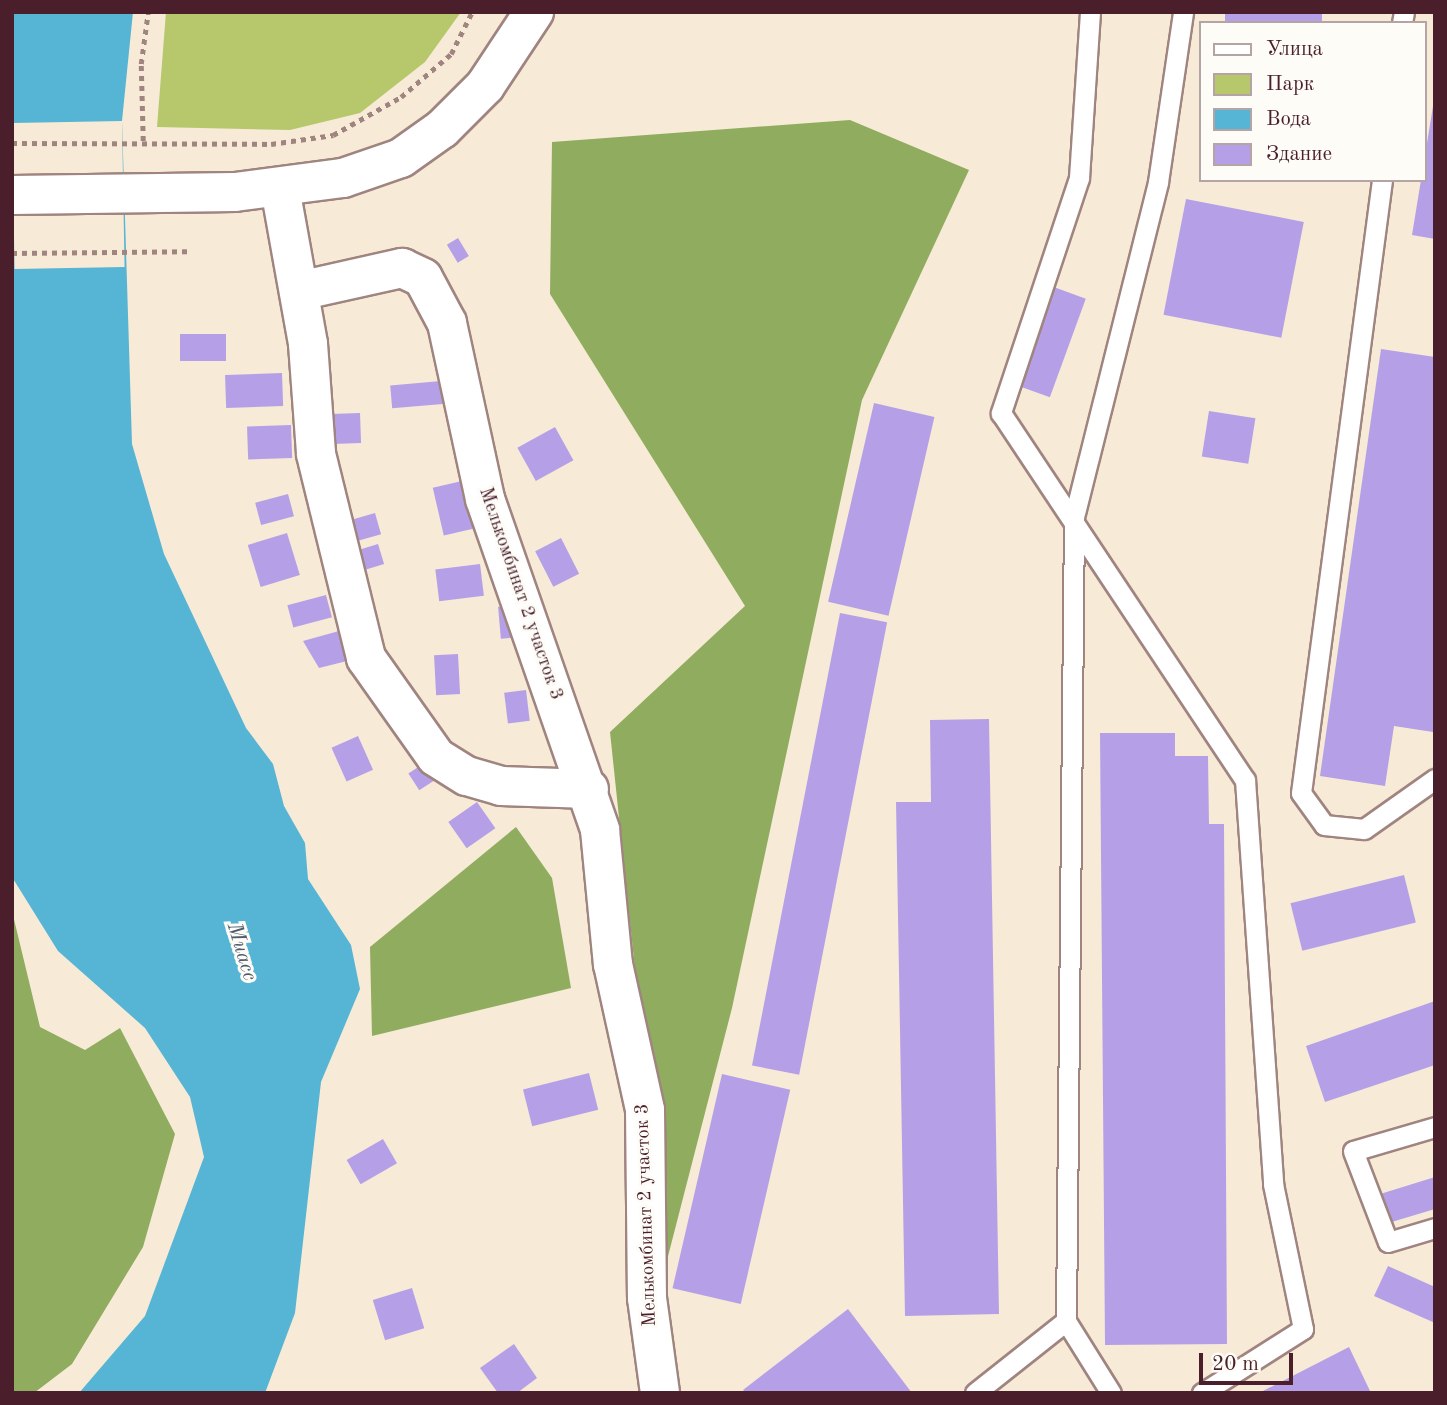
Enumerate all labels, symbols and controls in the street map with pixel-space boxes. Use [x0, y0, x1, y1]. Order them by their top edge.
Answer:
legend [1198, 21, 1426, 182]
text: Улица [1266, 39, 1323, 60]
text: Парк [1266, 74, 1314, 95]
text: Вода [1266, 109, 1311, 130]
text: Здание [1266, 144, 1332, 165]
street label: Мелькомбинат 2 участок 3 [473, 485, 567, 703]
water label: Миасс [220, 920, 262, 984]
street label: Мелькомбинат 2 участок 3 [632, 1103, 662, 1327]
scale bar [1202, 1338, 1296, 1382]
text: 20 m [1212, 1354, 1259, 1375]

